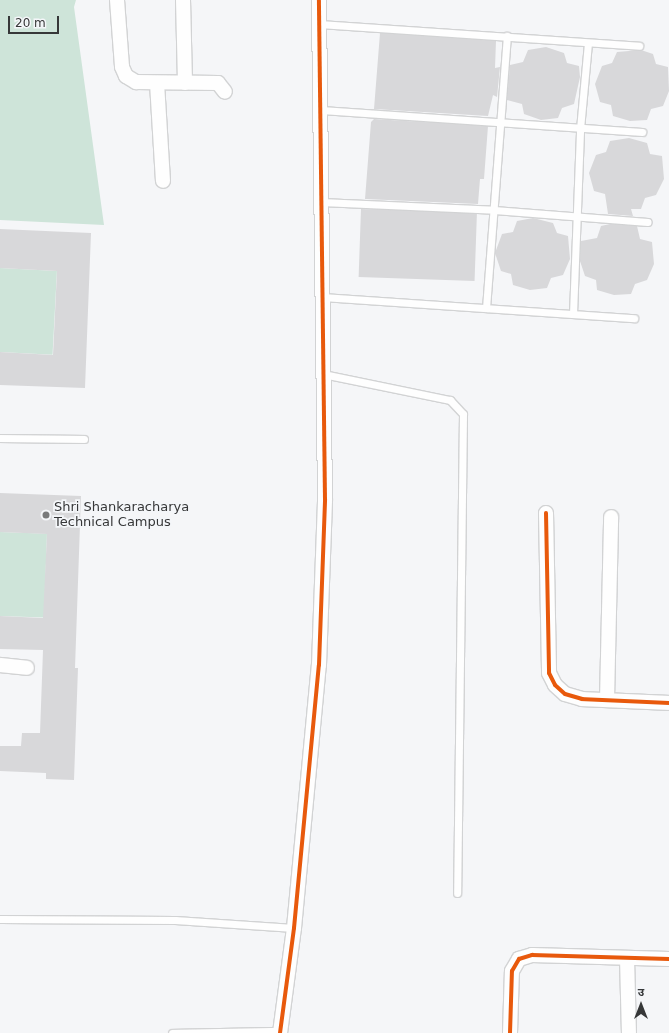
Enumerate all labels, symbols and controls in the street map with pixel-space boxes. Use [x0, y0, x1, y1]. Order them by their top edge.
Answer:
scale bar [10, 8, 61, 34]
text: 20 m [15, 16, 46, 30]
place label: Shri Shankaracharya Technical Campus [54, 500, 189, 531]
marker: Shri Shankaracharya Technical Campus [41, 510, 51, 520]
north arrow [621, 985, 661, 1025]
text: उ [638, 986, 644, 999]

